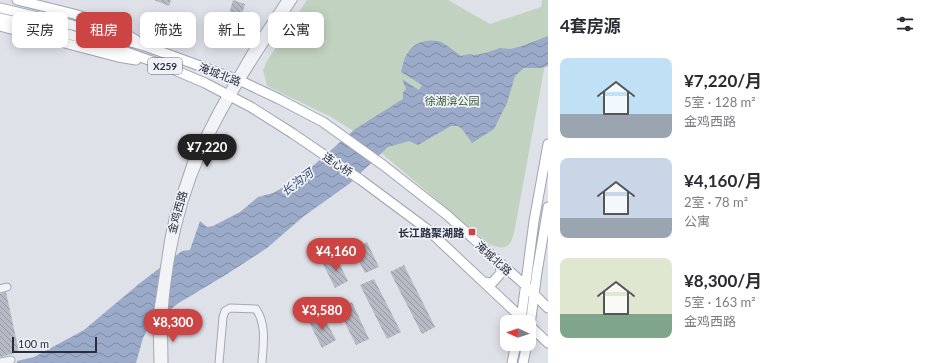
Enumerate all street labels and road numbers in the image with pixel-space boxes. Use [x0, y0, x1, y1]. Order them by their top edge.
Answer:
road number: X259 [148, 58, 182, 74]
street label: 淹城北路 [197, 60, 243, 88]
street label: 连心桥 [321, 149, 355, 179]
street label: 金鸡西路 [165, 189, 189, 235]
street label: 淹城北路 [473, 238, 515, 278]

